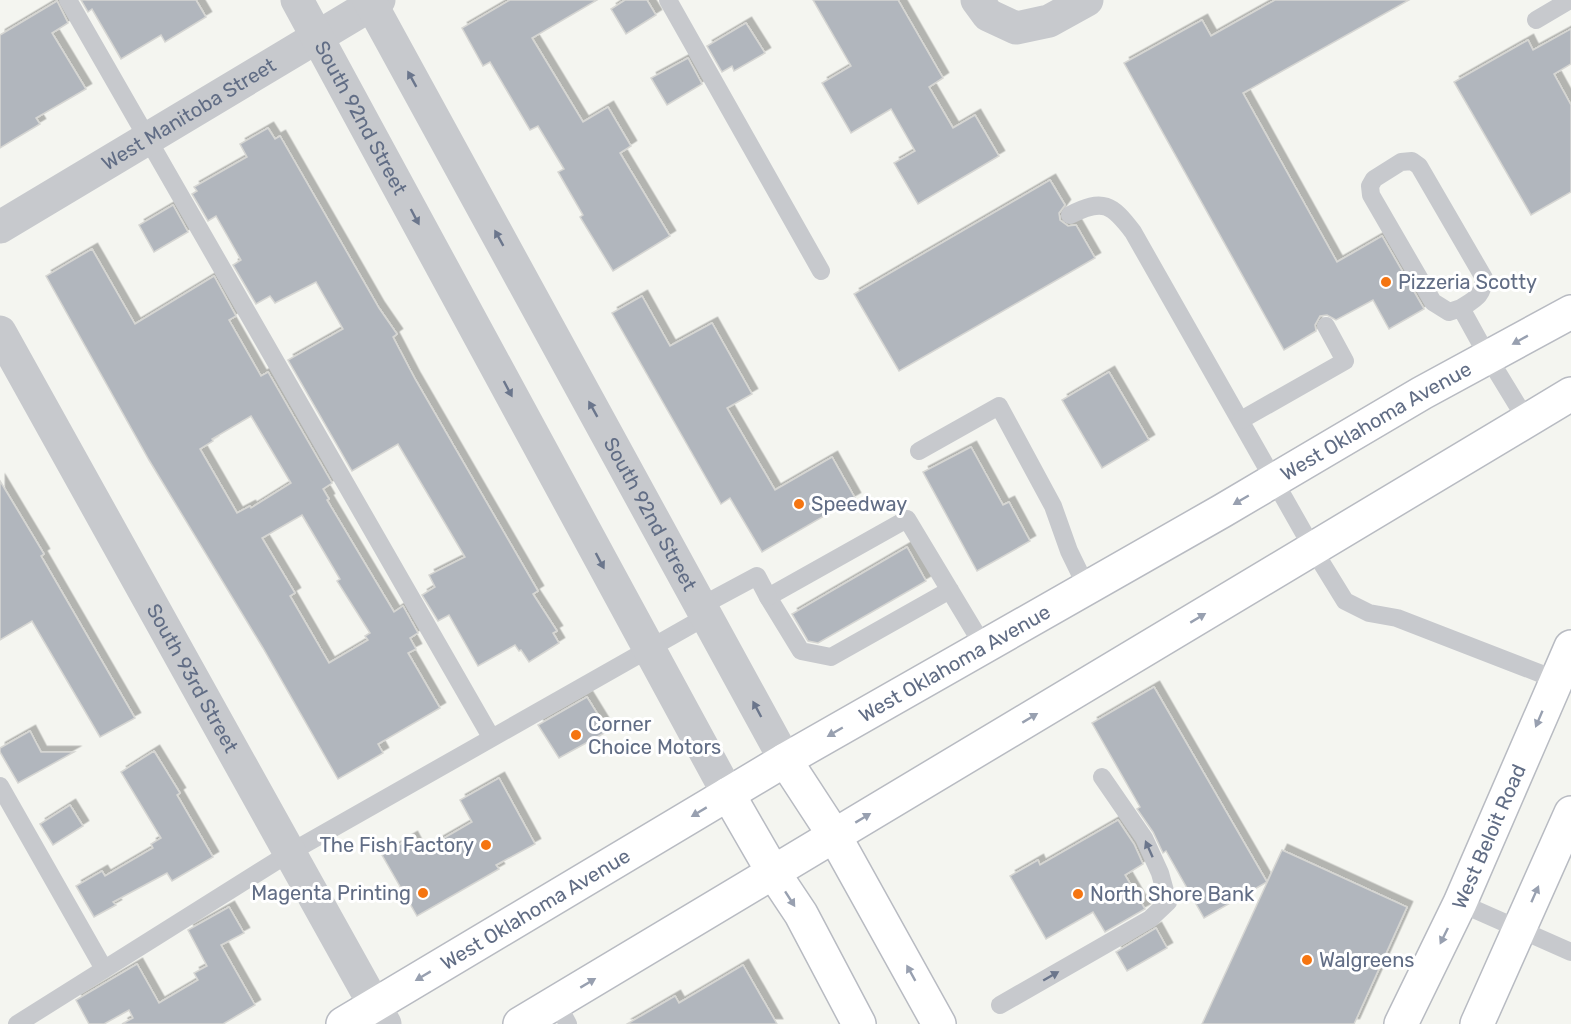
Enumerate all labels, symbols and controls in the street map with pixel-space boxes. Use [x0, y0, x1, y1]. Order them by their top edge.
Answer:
street label: South 92nd Street [310, 37, 412, 199]
street label: West Manitoba Street [97, 53, 280, 175]
one-way arrow [407, 71, 417, 88]
one-way arrow [410, 209, 420, 226]
one-way arrow [494, 229, 504, 246]
place label: Pizzeria Scotty [1398, 270, 1537, 294]
marker: Pizzeria Scotty [1379, 275, 1393, 289]
one-way arrow [1511, 335, 1528, 345]
street label: West Oklahoma Avenue [1276, 357, 1475, 486]
one-way arrow [503, 381, 513, 398]
one-way arrow [588, 400, 598, 417]
street label: South 92nd Street [599, 433, 702, 595]
place label: Speedway [811, 492, 907, 516]
one-way arrow [1233, 494, 1249, 505]
marker: Speedway [792, 497, 806, 511]
one-way arrow [595, 553, 605, 570]
street label: South 93rd Street [142, 599, 244, 757]
street label: West Oklahoma Avenue [855, 599, 1055, 727]
one-way arrow [1190, 612, 1206, 623]
one-way arrow [752, 700, 762, 717]
one-way arrow [1534, 711, 1544, 729]
place label: Corner Choice Motors [588, 712, 721, 759]
one-way arrow [1022, 713, 1039, 723]
one-way arrow [826, 727, 843, 737]
marker: Corner Choice Motors [569, 728, 583, 742]
street label: West Beloit Road [1447, 760, 1531, 913]
one-way arrow [690, 807, 707, 817]
one-way arrow [855, 813, 872, 823]
place label: The Fish Factory [320, 833, 474, 857]
marker: The Fish Factory [479, 838, 493, 852]
one-way arrow [1144, 840, 1154, 858]
street label: West Oklahoma Avenue [436, 843, 634, 975]
place label: Magenta Printing [251, 881, 411, 905]
place label: North Shore Bank [1090, 882, 1255, 906]
one-way arrow [1530, 885, 1539, 902]
marker: Magenta Printing [416, 886, 430, 900]
marker: North Shore Bank [1071, 887, 1085, 901]
one-way arrow [785, 890, 796, 907]
one-way arrow [1439, 928, 1448, 945]
place label: Walgreens [1319, 948, 1415, 972]
marker: Walgreens [1300, 953, 1314, 967]
one-way arrow [906, 964, 916, 981]
one-way arrow [415, 971, 431, 982]
one-way arrow [1043, 971, 1060, 981]
one-way arrow [580, 978, 596, 989]

